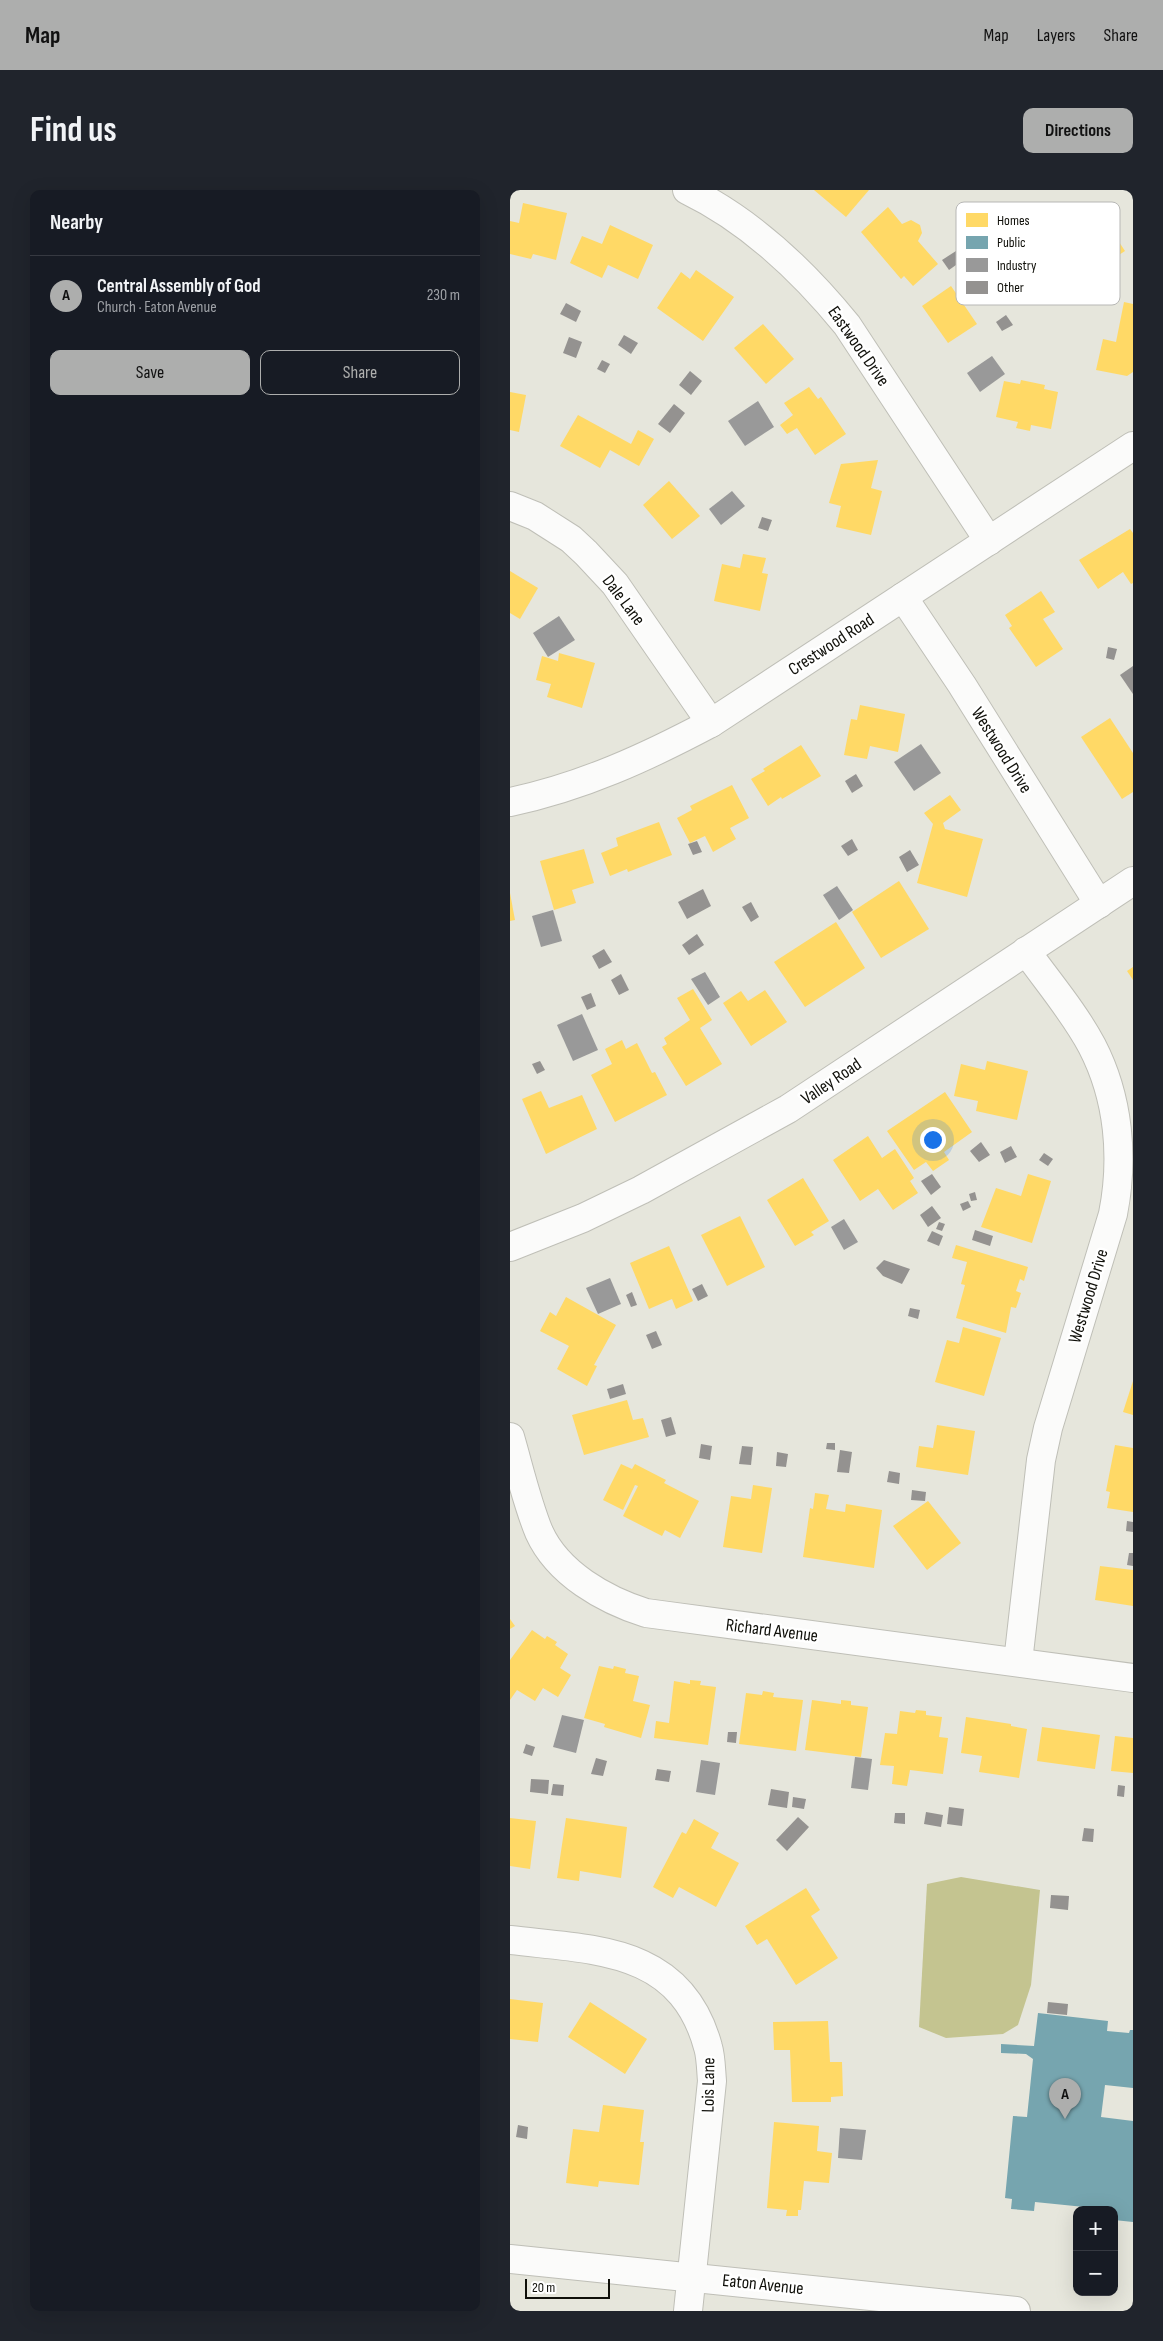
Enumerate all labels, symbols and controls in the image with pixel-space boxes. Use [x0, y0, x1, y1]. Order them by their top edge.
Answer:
text: Map [25, 21, 60, 50]
text: Map [984, 25, 1009, 46]
text: Layers [1037, 25, 1076, 46]
text: Share [1104, 25, 1138, 46]
button: Directions [1023, 108, 1133, 153]
text: Find us [30, 109, 117, 152]
legend [956, 202, 1120, 305]
text: Nearby [50, 210, 103, 235]
text: Homes [997, 212, 1030, 229]
text: Public [997, 234, 1026, 251]
text: Industry [997, 257, 1037, 274]
text: Central Assembly of God [97, 275, 261, 298]
text: Other [997, 279, 1024, 296]
text: A [62, 286, 70, 305]
text: 230 m [427, 286, 460, 305]
text: Church · Eaton Avenue [97, 298, 217, 317]
street label: Eastwood Drive [823, 302, 894, 390]
button: Save [50, 350, 250, 395]
button: Share [260, 350, 460, 395]
street label: Dale Lane [598, 571, 649, 630]
street label: Crestwood Road [784, 609, 878, 680]
street label: Westwood Drive [967, 703, 1036, 797]
street label: Valley Road [797, 1054, 865, 1109]
your location [920, 1127, 946, 1153]
street label: Westwood Drive [1064, 1247, 1113, 1346]
street label: Richard Avenue [725, 1614, 819, 1647]
street label: Lois Lane [698, 2057, 719, 2113]
pin: A [1049, 2078, 1081, 2119]
map controls [1073, 2206, 1118, 2296]
button: + [1073, 2206, 1118, 2251]
button: − [1073, 2251, 1118, 2296]
street label: Eaton Avenue [721, 2270, 805, 2299]
scale bar [525, 2276, 610, 2299]
text: 20 m [532, 2279, 555, 2296]

